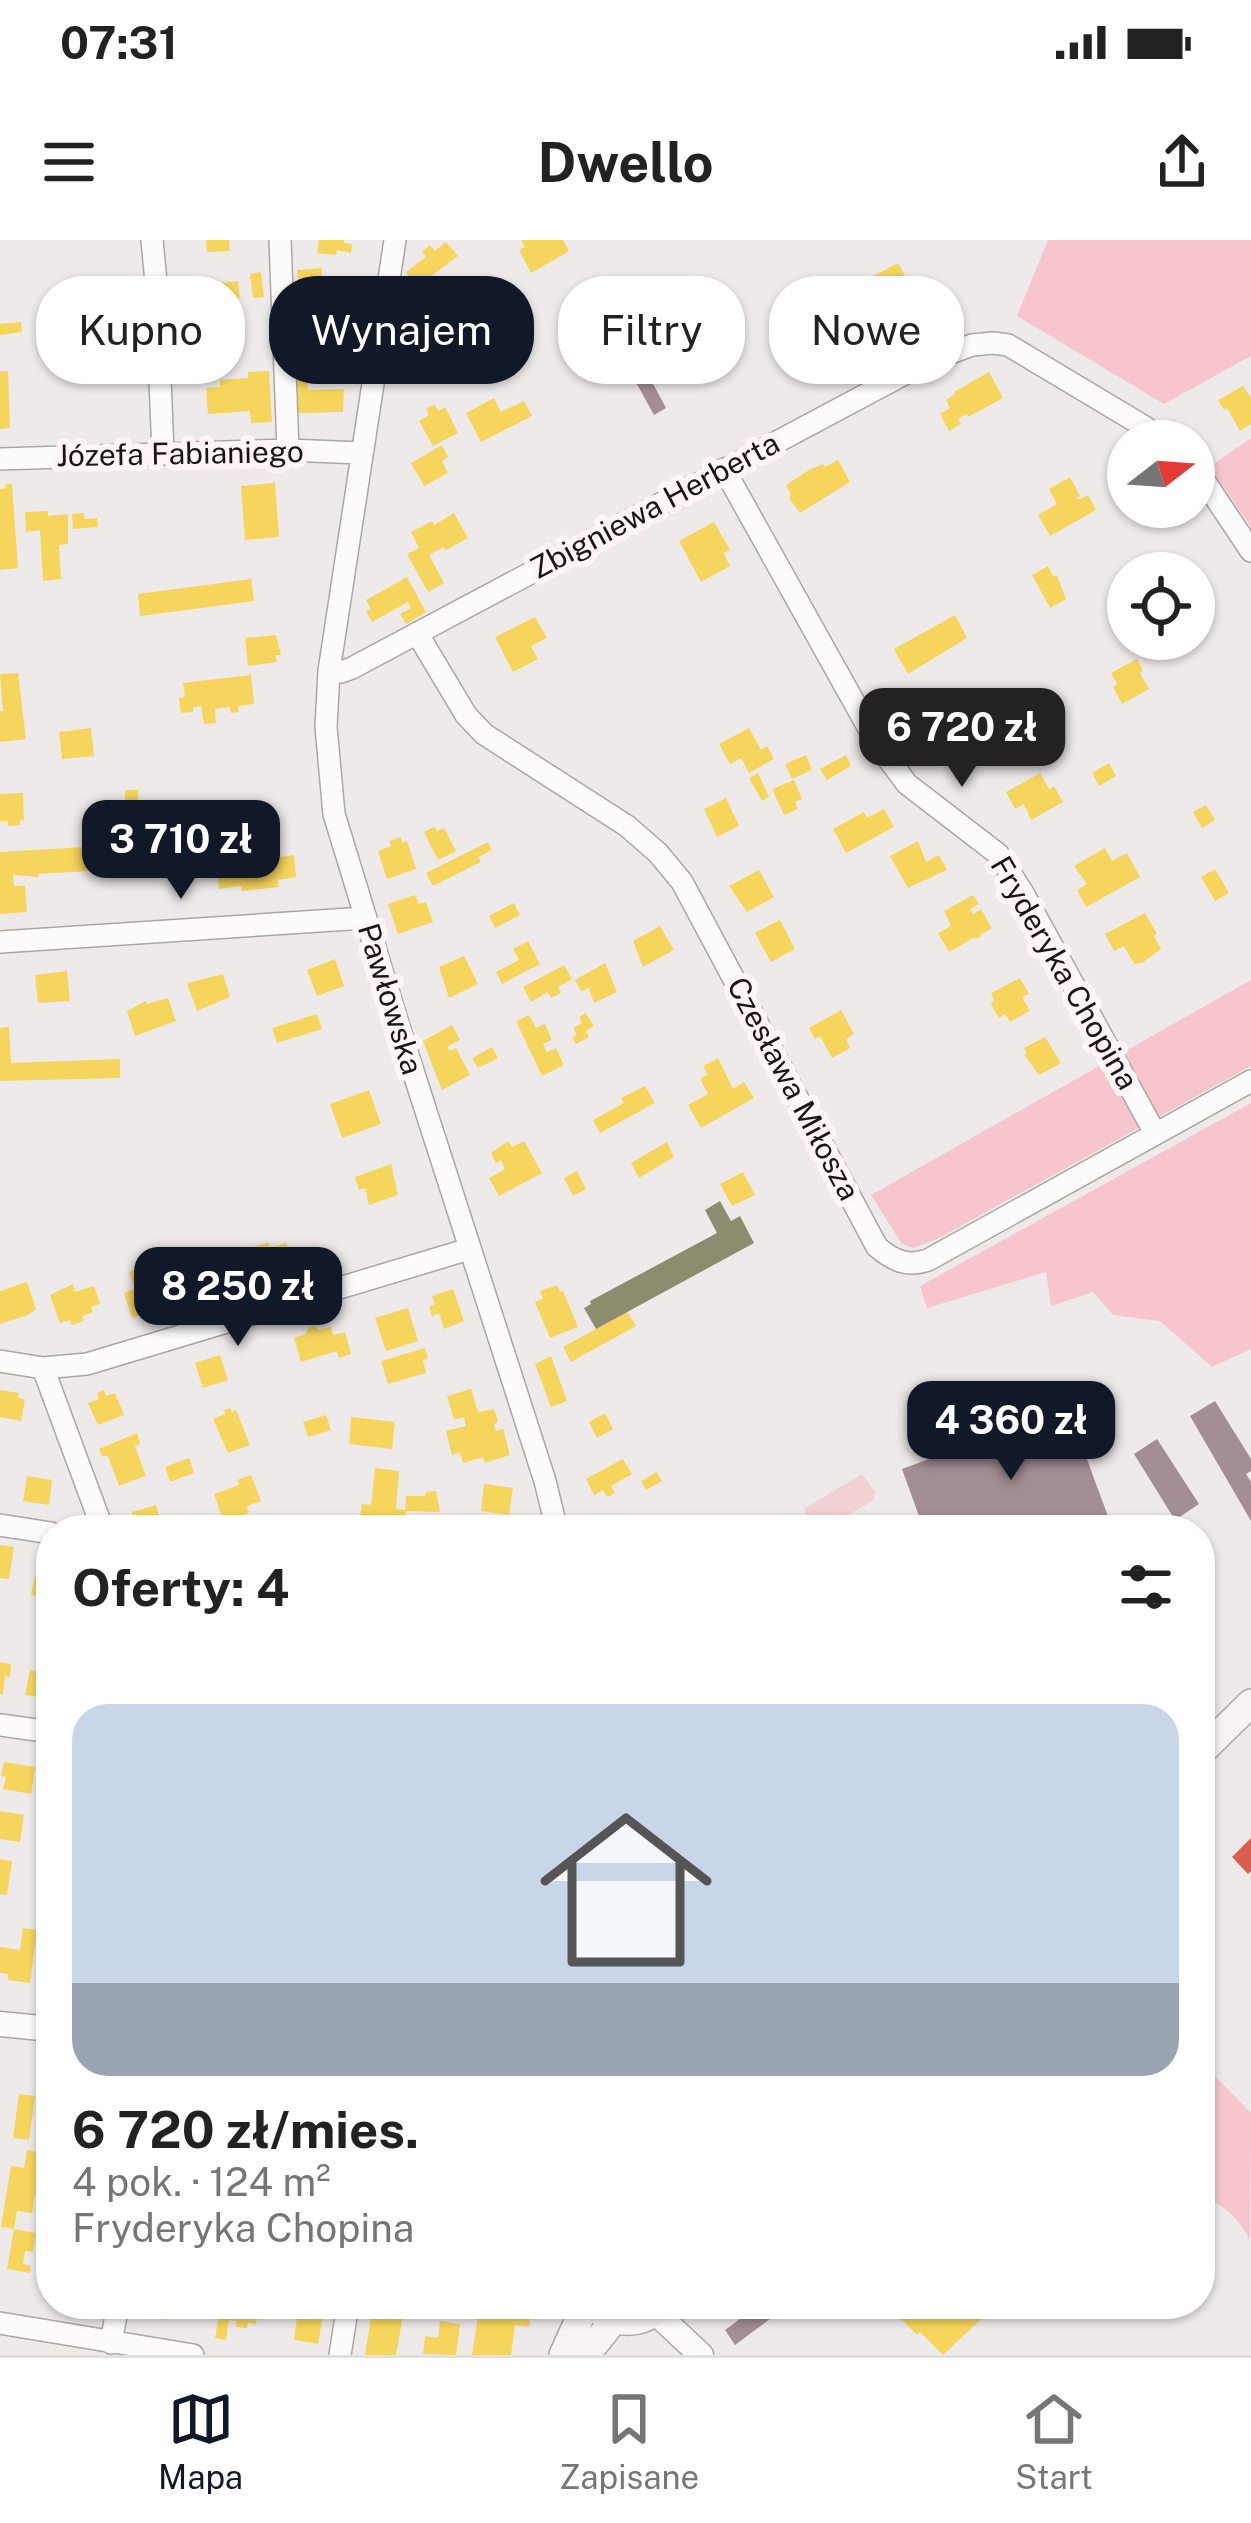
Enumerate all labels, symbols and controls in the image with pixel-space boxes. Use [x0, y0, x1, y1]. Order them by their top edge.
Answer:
text: 07:31 [60, 16, 178, 69]
icon: menu [36, 129, 102, 195]
icon: share [1149, 129, 1215, 195]
text: Dwello [538, 131, 713, 194]
chip: Kupno [36, 276, 245, 384]
chip: Wynajem [269, 276, 534, 384]
chip: Filtry [558, 276, 745, 384]
chip: Nowe [769, 276, 964, 384]
north arrow [1107, 420, 1215, 528]
map controls [1107, 420, 1215, 660]
street label: Zbigniewa Herberta [524, 424, 785, 586]
street label: Józefa Fabianiego [56, 433, 304, 473]
button: locate [1107, 552, 1215, 660]
pin: 6 720 zł [838, 688, 1086, 790]
text: 6 720 zł [886, 704, 1038, 750]
pin: 3 710 zł [57, 800, 305, 902]
text: 3 710 zł [109, 816, 253, 862]
street label: Fryderyka Chopina [983, 849, 1146, 1096]
street label: Pawłowska [351, 919, 431, 1079]
street label: Czesława Miłosza [720, 971, 868, 1206]
pin: 8 250 zł [114, 1247, 362, 1349]
text: 8 250 zł [161, 1263, 315, 1309]
pin: 4 360 zł [887, 1381, 1135, 1483]
text: 4 360 zł [934, 1397, 1088, 1443]
icon: filters [1113, 1554, 1179, 1620]
text: Oferty: 4 [72, 1558, 290, 1617]
icon: home [518, 1782, 734, 1998]
text: 6 720 zł/mies. [72, 2100, 419, 2159]
text: 4 pok. · 124 m² [72, 2159, 331, 2205]
text: Fryderyka Chopina [72, 2205, 414, 2251]
tab: Mapa [158, 2386, 243, 2496]
tab: Zapisane [559, 2386, 699, 2496]
tab: Start [1015, 2386, 1093, 2496]

